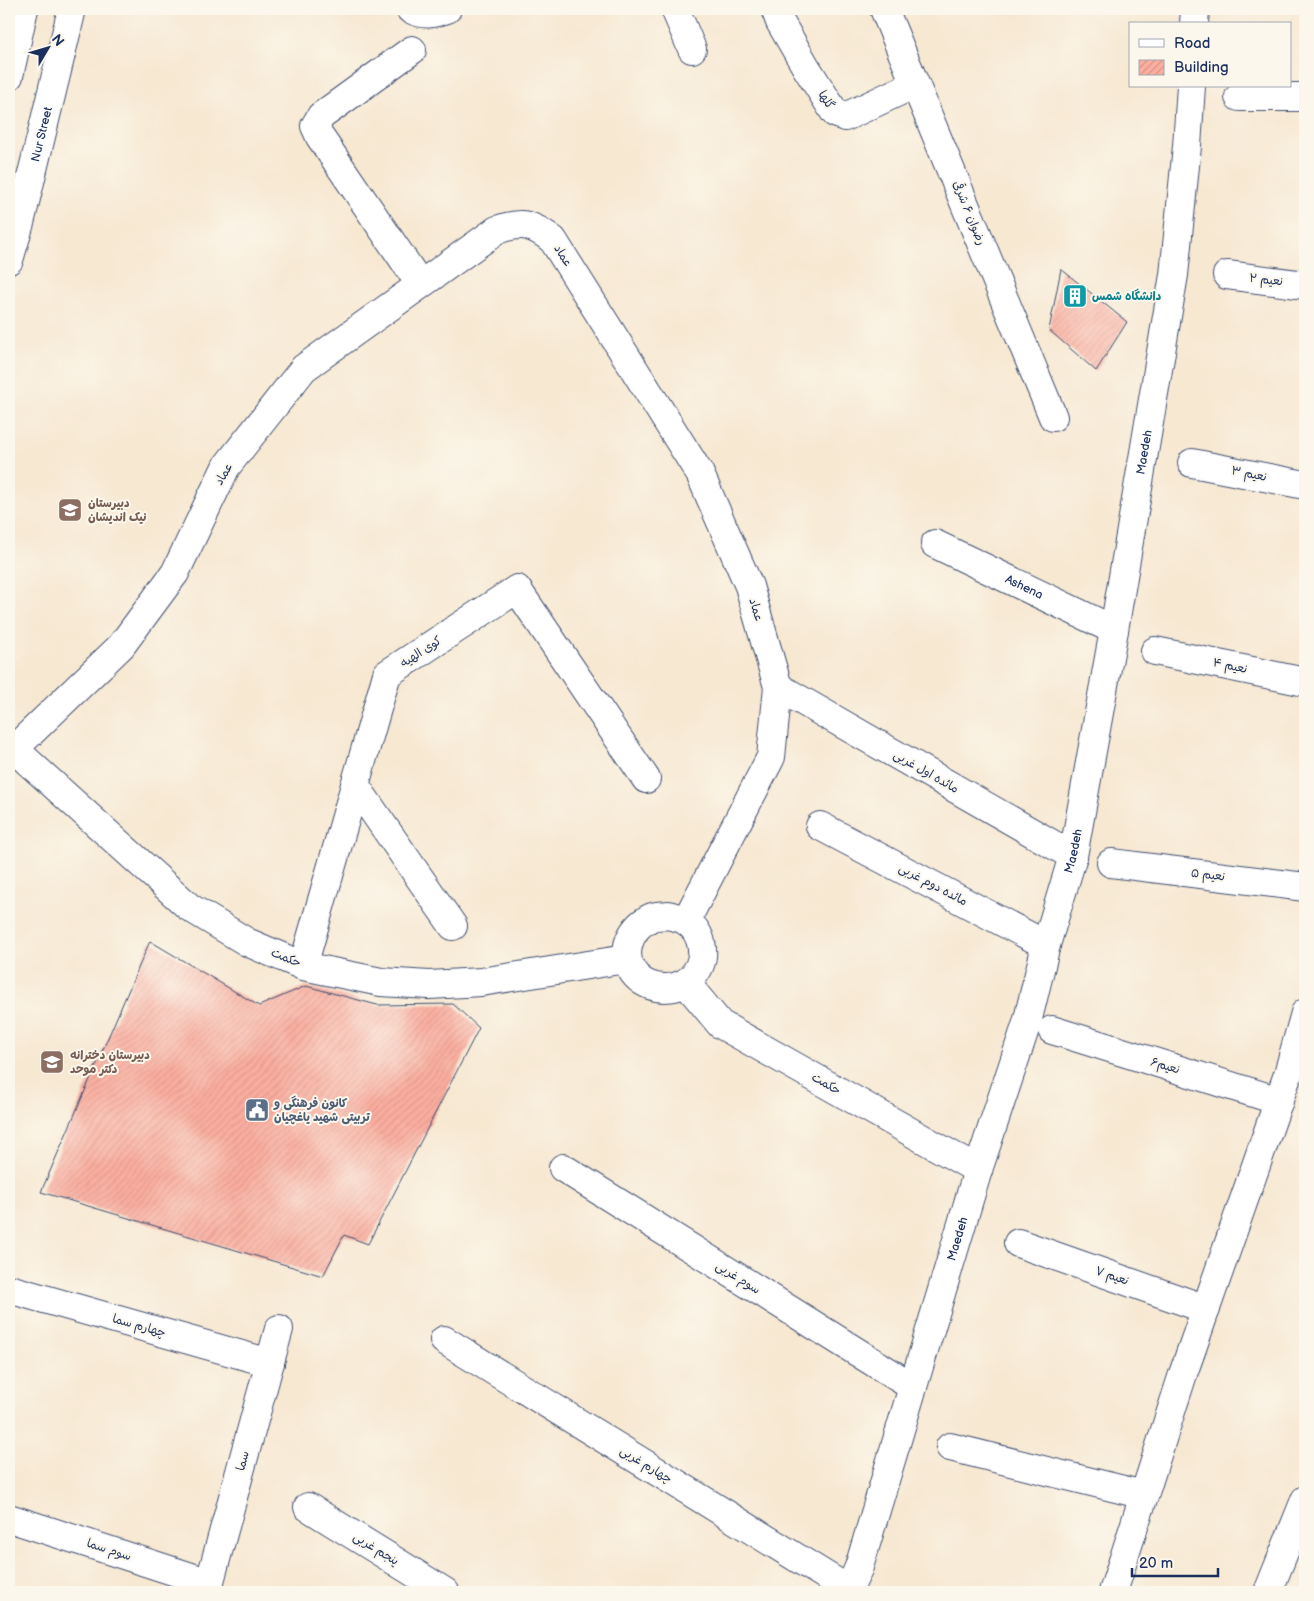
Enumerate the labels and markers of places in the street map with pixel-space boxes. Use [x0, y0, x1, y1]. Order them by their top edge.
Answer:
building icon: دانشگاه شمس [1062, 283, 1088, 309]
place label: دانشگاه شمس [1092, 288, 1162, 304]
place label: دبیرستان نیک اندیشان [88, 496, 146, 525]
school or university icon: دبیرستان نیک اندیشان [57, 497, 83, 523]
place label: دبیرستان دخترانه دکتر موحد [70, 1048, 150, 1077]
school or university icon: دبیرستان دخترانه دکتر موحد [39, 1049, 65, 1075]
place label: کانون فرهنگی و تربیتی شهید یاغچیان [273, 1095, 370, 1125]
public building icon: کانون فرهنگی و تربیتی شهید یاغچیان [244, 1097, 270, 1123]

